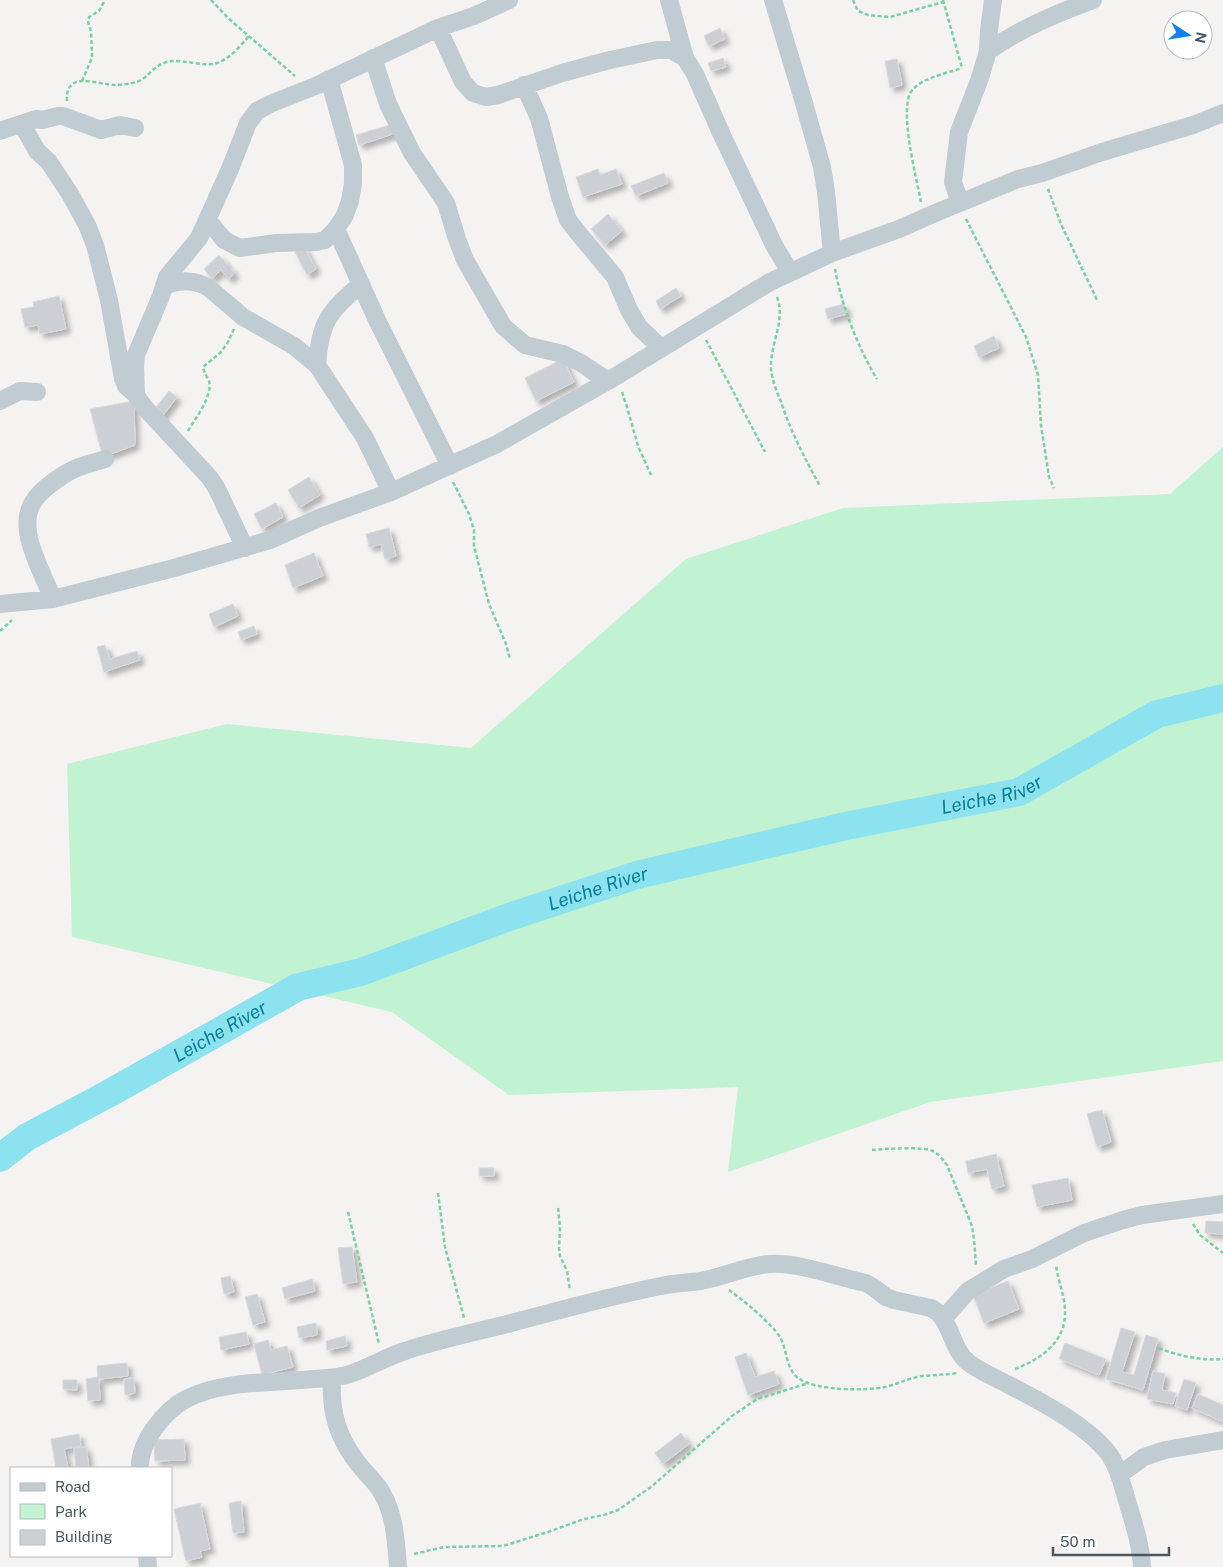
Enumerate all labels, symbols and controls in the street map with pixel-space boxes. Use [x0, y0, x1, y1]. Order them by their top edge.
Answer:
north arrow [1163, 10, 1213, 60]
text: N [1192, 31, 1210, 45]
water label: Leiche River [939, 770, 1047, 818]
water label: Leiche River [545, 862, 651, 915]
water label: Leiche River [169, 996, 271, 1066]
legend [10, 1467, 172, 1557]
text: Road [55, 1478, 91, 1495]
text: Park [55, 1503, 87, 1520]
scale bar [1053, 1524, 1169, 1556]
text: Building [55, 1528, 113, 1545]
text: 50 m [1060, 1533, 1095, 1550]

